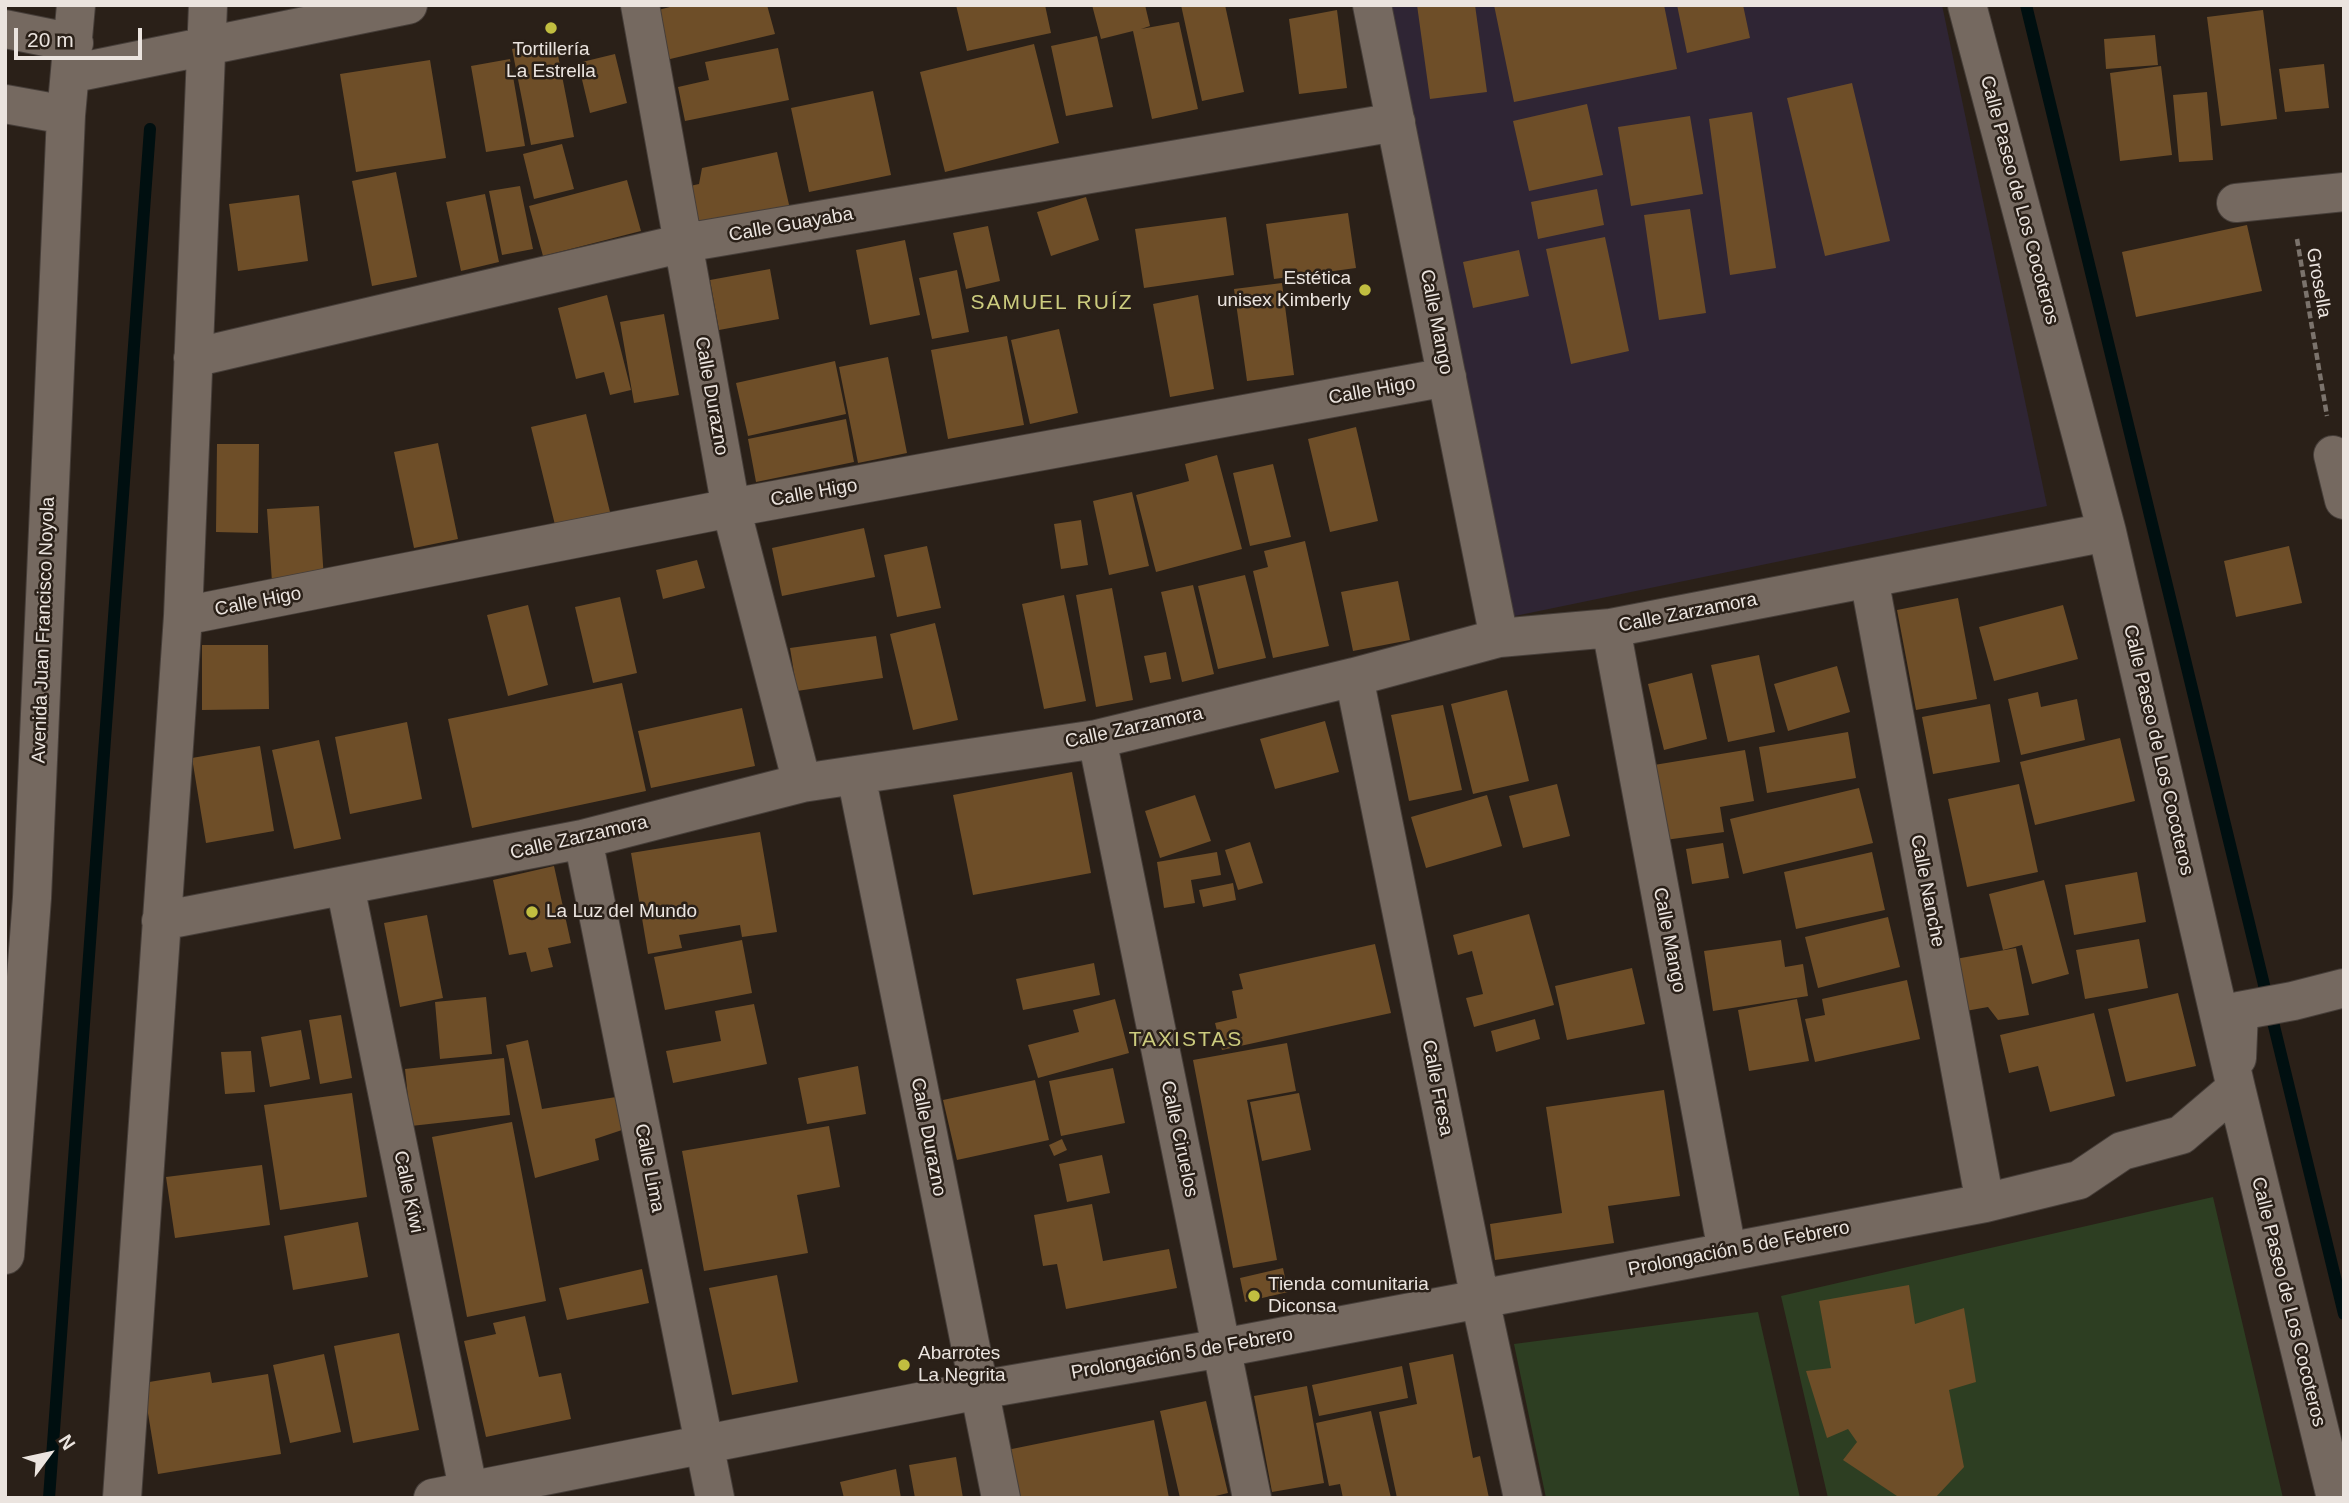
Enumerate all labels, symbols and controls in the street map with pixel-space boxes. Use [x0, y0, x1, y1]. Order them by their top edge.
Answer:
scale bar [18, 14, 145, 58]
marker: Tortillería La Estrella [543, 20, 559, 36]
text: 20 m [27, 28, 74, 51]
place label: Tortillería La Estrella [506, 39, 596, 83]
street label: Calle Paseo de Los Cocoteros [1975, 73, 2063, 327]
street label: Calle Guayaba [727, 203, 855, 247]
street label: Grosella [2301, 246, 2335, 320]
street label: Calle Mango [1415, 267, 1457, 377]
place label: Estética unisex Kimberly [1217, 268, 1351, 312]
marker: Estética unisex Kimberly [1357, 282, 1373, 298]
district label: SAMUEL RUÍZ [972, 290, 1132, 316]
street label: Calle Durazno [689, 335, 733, 457]
street label: Calle Higo [1327, 372, 1417, 410]
street label: Calle Higo [769, 474, 859, 512]
street label: Avenida Juan Francisco Noyola [28, 496, 60, 764]
street label: Calle Higo [213, 582, 303, 622]
street label: Calle Zarzamora [1617, 588, 1759, 638]
street label: Calle Paseo de Los Cocoteros [2118, 622, 2198, 878]
street label: Calle Zarzamora [1063, 702, 1205, 754]
street label: Calle Zarzamora [508, 811, 650, 865]
street label: Calle Nanche [1905, 833, 1949, 949]
street label: Calle Mango [1648, 885, 1690, 995]
place label: La Luz del Mundo [546, 901, 697, 923]
marker: La Luz del Mundo [524, 904, 540, 920]
district label: TAXISTAS [1130, 1027, 1242, 1053]
street label: Calle Fresa [1417, 1038, 1457, 1138]
street label: Calle Durazno [905, 1076, 951, 1198]
street label: Calle Ciruelos [1156, 1079, 1202, 1199]
street label: Calle Lima [629, 1122, 669, 1214]
street label: Calle Kiwi [388, 1149, 428, 1235]
street label: Calle Paseo de Los Cocoteros [2246, 1175, 2330, 1429]
street label: Prolongación 5 de Febrero [1626, 1216, 1852, 1282]
place label: Tienda comunitaria Diconsa [1268, 1274, 1429, 1318]
marker: Tienda comunitaria Diconsa [1246, 1288, 1262, 1304]
street label: Prolongación 5 de Febrero [1069, 1323, 1295, 1385]
place label: Abarrotes La Negrita [918, 1343, 1006, 1387]
marker: Abarrotes La Negrita [896, 1357, 912, 1373]
north arrow [14, 1419, 84, 1489]
text: N [54, 1431, 80, 1454]

